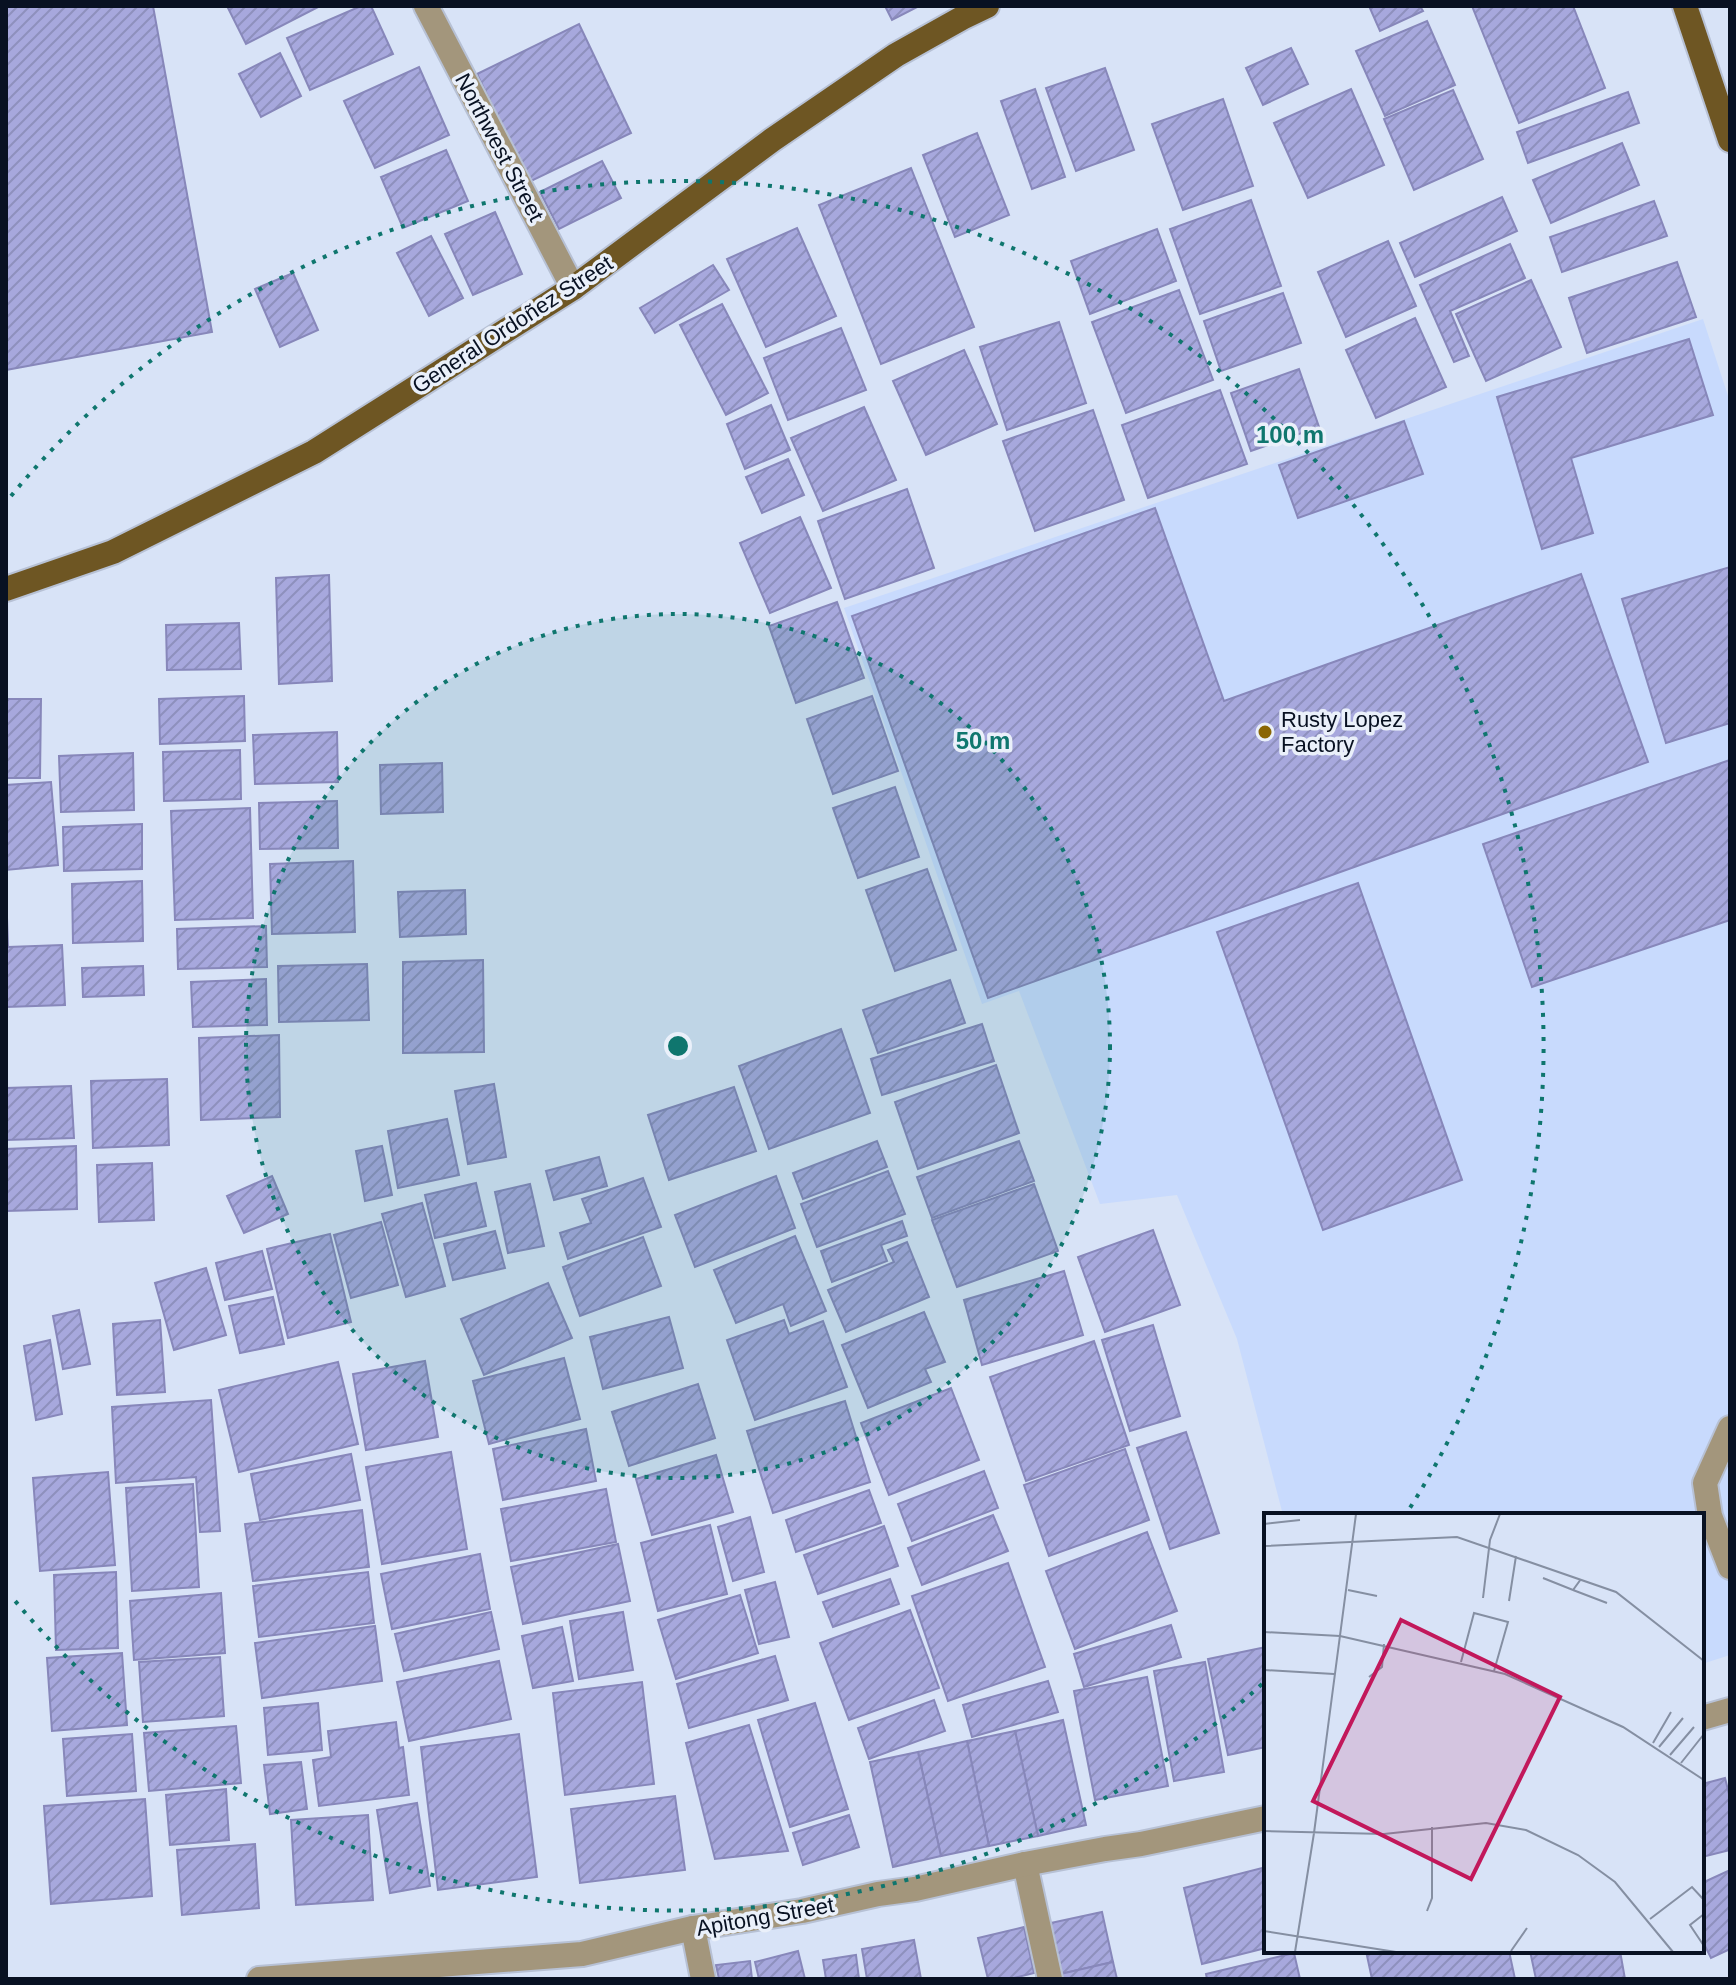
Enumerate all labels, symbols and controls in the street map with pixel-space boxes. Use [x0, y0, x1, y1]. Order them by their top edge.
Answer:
street label: Northwest Street [450, 69, 549, 225]
street label: General Ordoñez Street [408, 250, 617, 399]
text: 100 m [1256, 421, 1324, 448]
place label: Rusty Lopez Factory [1281, 707, 1403, 757]
marker: Rusty Lopez Factory [1256, 723, 1274, 741]
text: 50 m [956, 727, 1010, 754]
centre of rings [664, 1032, 692, 1060]
inset map [1264, 1513, 1704, 1953]
street label: Apitong Street [694, 1892, 836, 1941]

